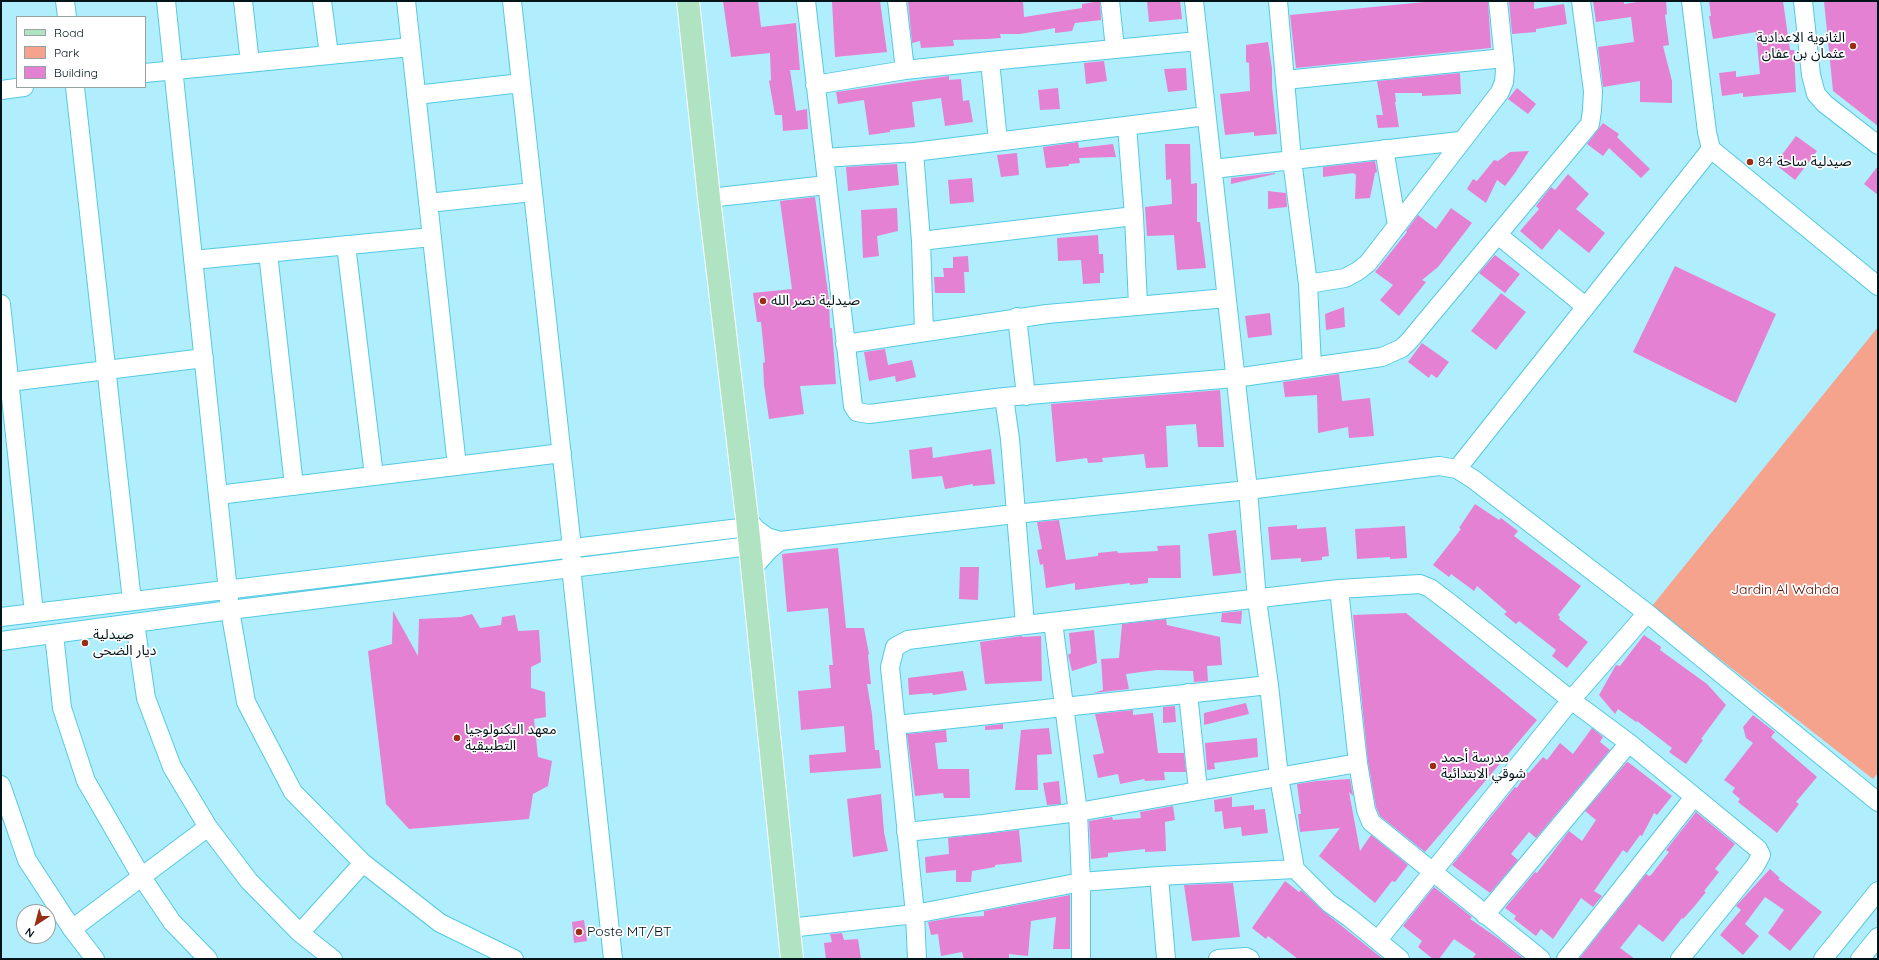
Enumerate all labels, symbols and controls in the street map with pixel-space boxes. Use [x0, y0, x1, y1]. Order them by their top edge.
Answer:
legend [16, 16, 146, 88]
text: Road [54, 25, 84, 40]
place label: الثانوية الاعدادية عثمان بن عفان [1757, 30, 1845, 62]
marker: الثانوية الاعدادية عثمان بن عفان [1848, 41, 1858, 51]
text: Park [54, 45, 79, 60]
text: Building [54, 65, 98, 80]
place label: صيدلية ساحة 84 [1758, 154, 1852, 170]
marker: صيدلية ساحة 84 [1745, 157, 1755, 167]
place label: صيدلية نصر الله [771, 293, 860, 309]
marker: صيدلية نصر الله [758, 296, 768, 306]
park label: Jardin Al Wahda [1731, 582, 1839, 598]
place label: صيدلية ديار الضحى [93, 627, 156, 660]
marker: صيدلية ديار الضحى [80, 638, 90, 648]
place label: معهد التكنولوجيا التطبيقية [465, 722, 557, 754]
marker: معهد التكنولوجيا التطبيقية [452, 733, 462, 743]
place label: مدرسة أحمد شوقي الابتدائية [1441, 750, 1526, 782]
marker: مدرسة أحمد شوقي الابتدائية [1428, 761, 1438, 771]
north arrow [16, 904, 56, 944]
place label: Poste MT/BT [587, 924, 671, 940]
text: N [22, 925, 37, 941]
marker: Poste MT/BT [574, 927, 584, 937]

